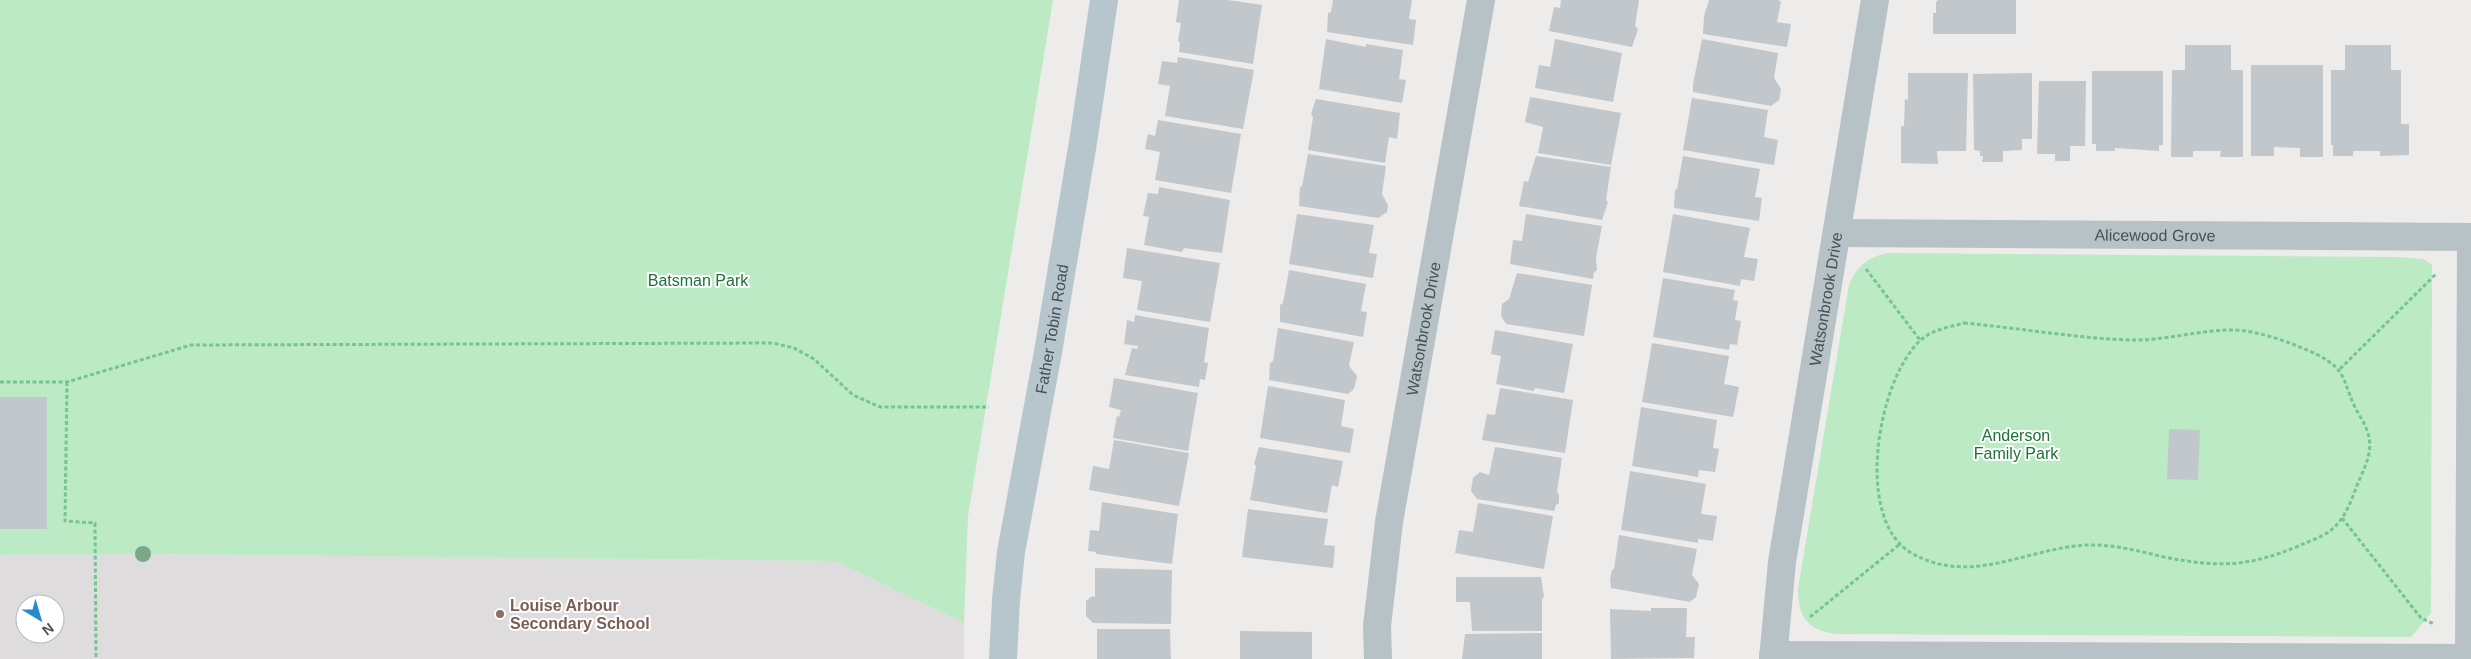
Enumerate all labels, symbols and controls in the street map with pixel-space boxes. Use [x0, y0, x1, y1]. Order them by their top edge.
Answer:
street label: Alicewood Grove [2094, 226, 2216, 244]
street label: Watsonbrook Drive [1806, 231, 1845, 367]
street label: Watsonbrook Drive [1403, 260, 1443, 397]
street label: Father Tobin Road [1032, 263, 1071, 395]
park label: Batsman Park [648, 272, 749, 289]
park label: Anderson Family Park [1974, 427, 2059, 462]
north arrow [15, 594, 65, 644]
place label: Louise Arbour Secondary School [510, 597, 650, 632]
marker: Louise Arbour Secondary School [494, 608, 506, 620]
text: N [39, 620, 57, 639]

